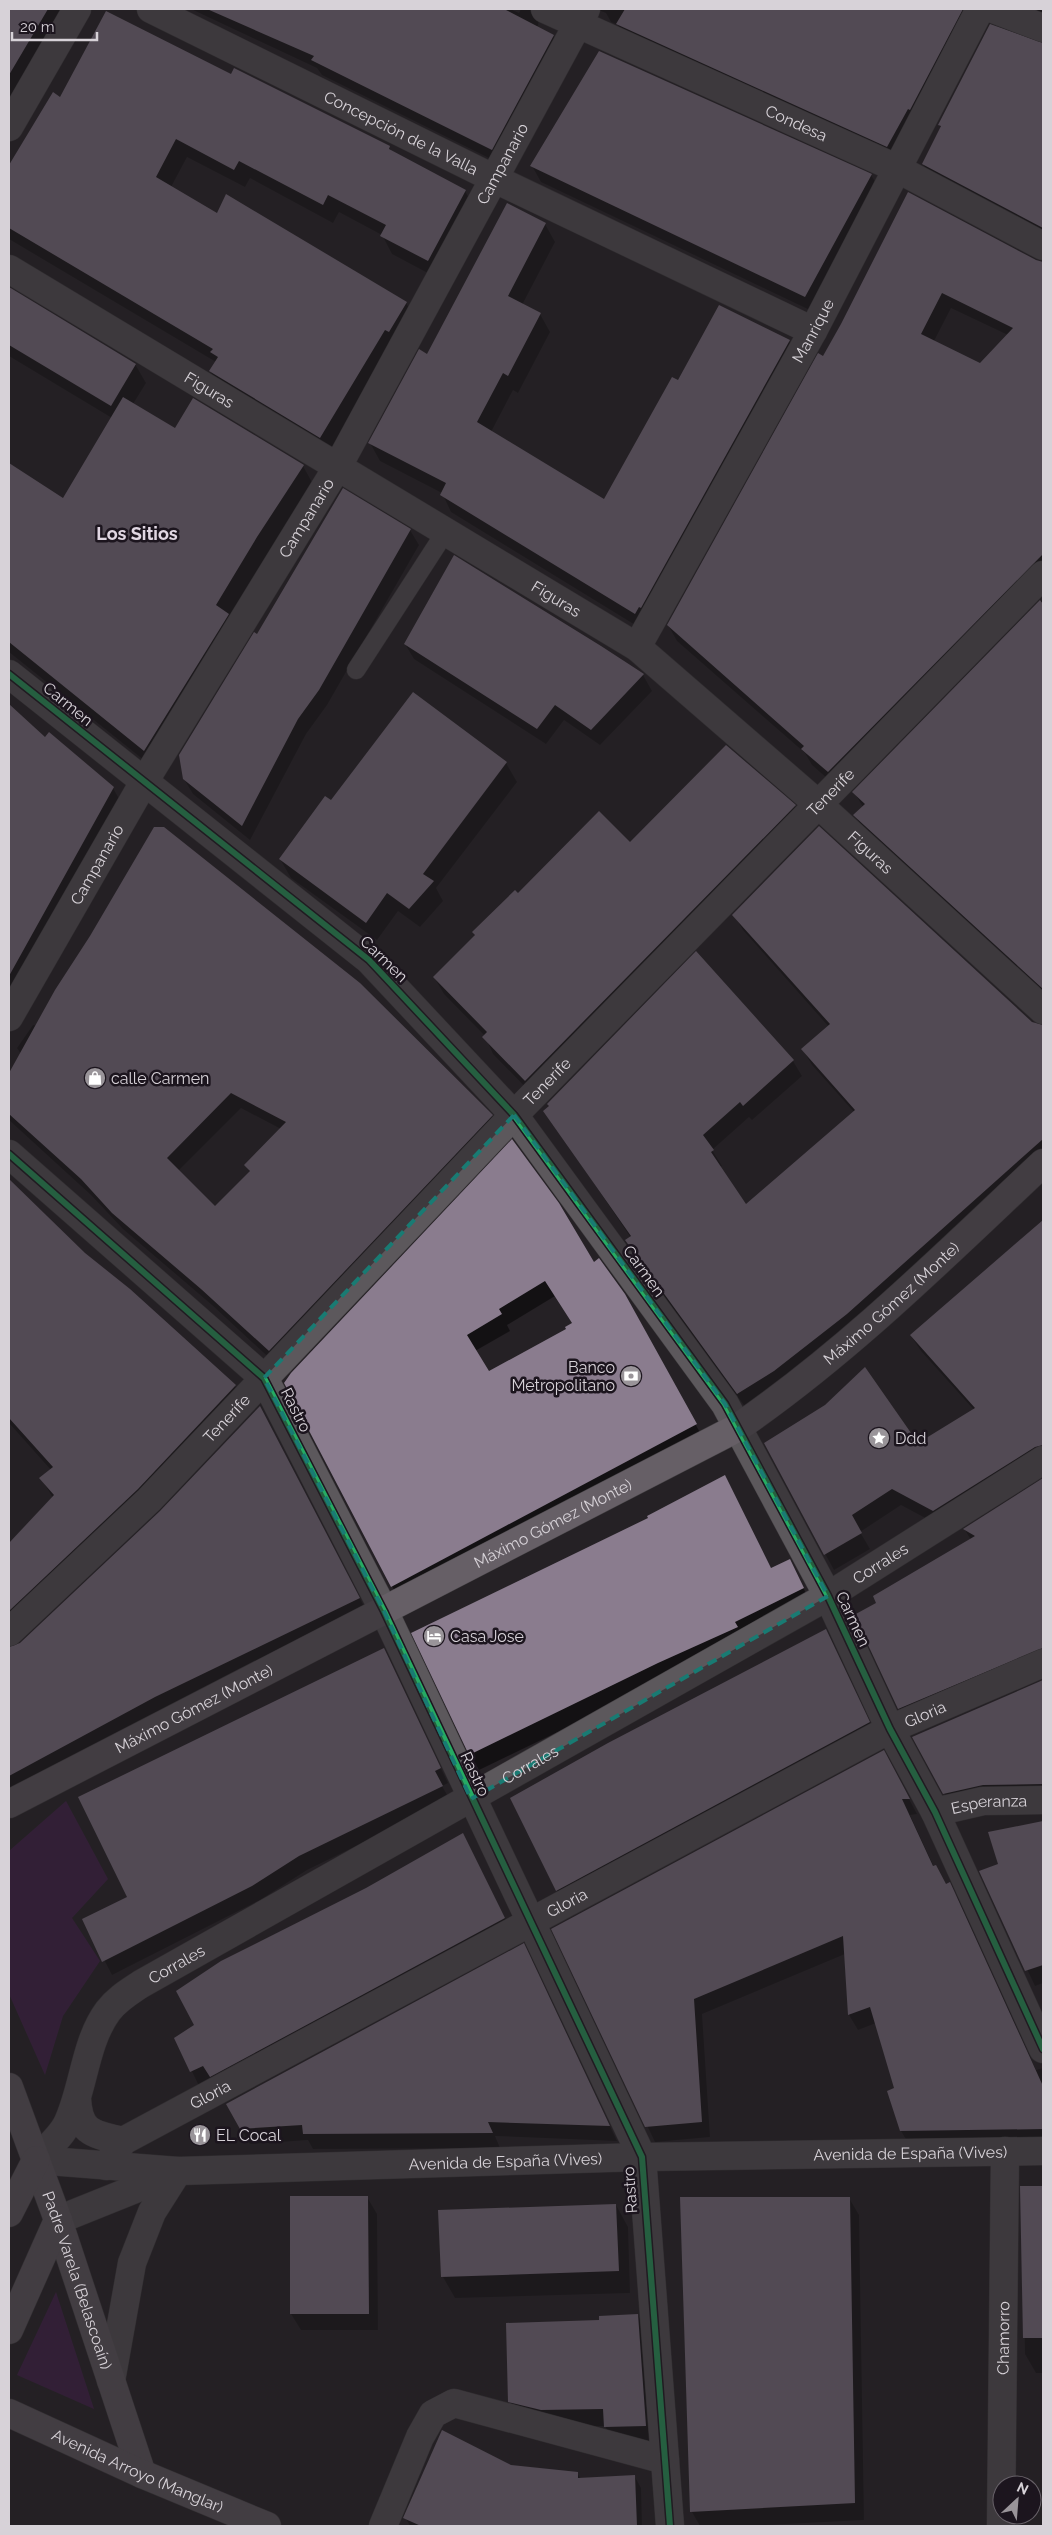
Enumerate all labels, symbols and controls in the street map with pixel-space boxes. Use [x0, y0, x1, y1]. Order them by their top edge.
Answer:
scale bar [12, 10, 98, 42]
text: 20 m [20, 18, 55, 36]
street label: Concepción de la Valla [321, 87, 481, 179]
street label: Condesa [763, 101, 830, 145]
street label: Campanario [472, 120, 532, 207]
street label: Manrique [788, 295, 838, 366]
street label: Figuras [181, 368, 238, 412]
street label: Campanario [275, 475, 338, 561]
district label: Los Sitios [96, 523, 178, 544]
street label: Figuras [528, 576, 585, 621]
street label: Carmen [39, 678, 97, 730]
street label: Tenerife [803, 764, 858, 820]
street label: Campanario [66, 821, 127, 908]
street label: Figuras [844, 827, 897, 878]
street label: Carmen [356, 932, 412, 986]
street label: Tenerife [519, 1053, 575, 1109]
shop icon: calle Carmen [83, 1066, 107, 1090]
place label: calle Carmen [111, 1069, 209, 1088]
street label: Máximo Gómez (Monte) [820, 1238, 963, 1368]
street label: Carmen [619, 1242, 669, 1300]
place label: Banco Metropolitano [511, 1358, 615, 1395]
bank icon: Banco Metropolitano [619, 1364, 643, 1388]
street label: Rastro [277, 1385, 315, 1435]
street label: Tenerife [199, 1390, 254, 1446]
place icon: Ddd [867, 1426, 891, 1450]
place label: Ddd [895, 1429, 926, 1448]
street label: Máximo Gómez (Monte) [471, 1475, 635, 1572]
street label: Corrales [849, 1538, 912, 1588]
street label: Carmen [832, 1588, 874, 1650]
hotel icon: Casa Jose [422, 1624, 446, 1648]
place label: Casa Jose [450, 1627, 524, 1646]
street label: Máximo Gómez (Monte) [112, 1660, 276, 1757]
street label: Gloria [901, 1697, 949, 1731]
street label: Corrales [498, 1741, 562, 1788]
street label: Rastro [456, 1749, 494, 1799]
street label: Esperanza [949, 1791, 1027, 1818]
street label: Gloria [543, 1884, 590, 1921]
street label: Corrales [145, 1940, 208, 1988]
street label: Gloria [186, 2076, 234, 2113]
restaurant icon: EL Cocal [188, 2123, 212, 2147]
place label: EL Cocal [216, 2126, 282, 2145]
street label: Avenida de España (Vives) [813, 2142, 1007, 2164]
street label: Avenida de España (Vives) [408, 2149, 602, 2174]
street label: Rastro [619, 2166, 641, 2214]
street label: Padre Varela (Belascoaín) [39, 2188, 116, 2372]
street label: Chamorro [993, 2301, 1013, 2375]
street label: Avenida Arroyo (Manglar) [49, 2425, 226, 2516]
north arrow [992, 2475, 1042, 2525]
text: N [1014, 2479, 1031, 2498]

